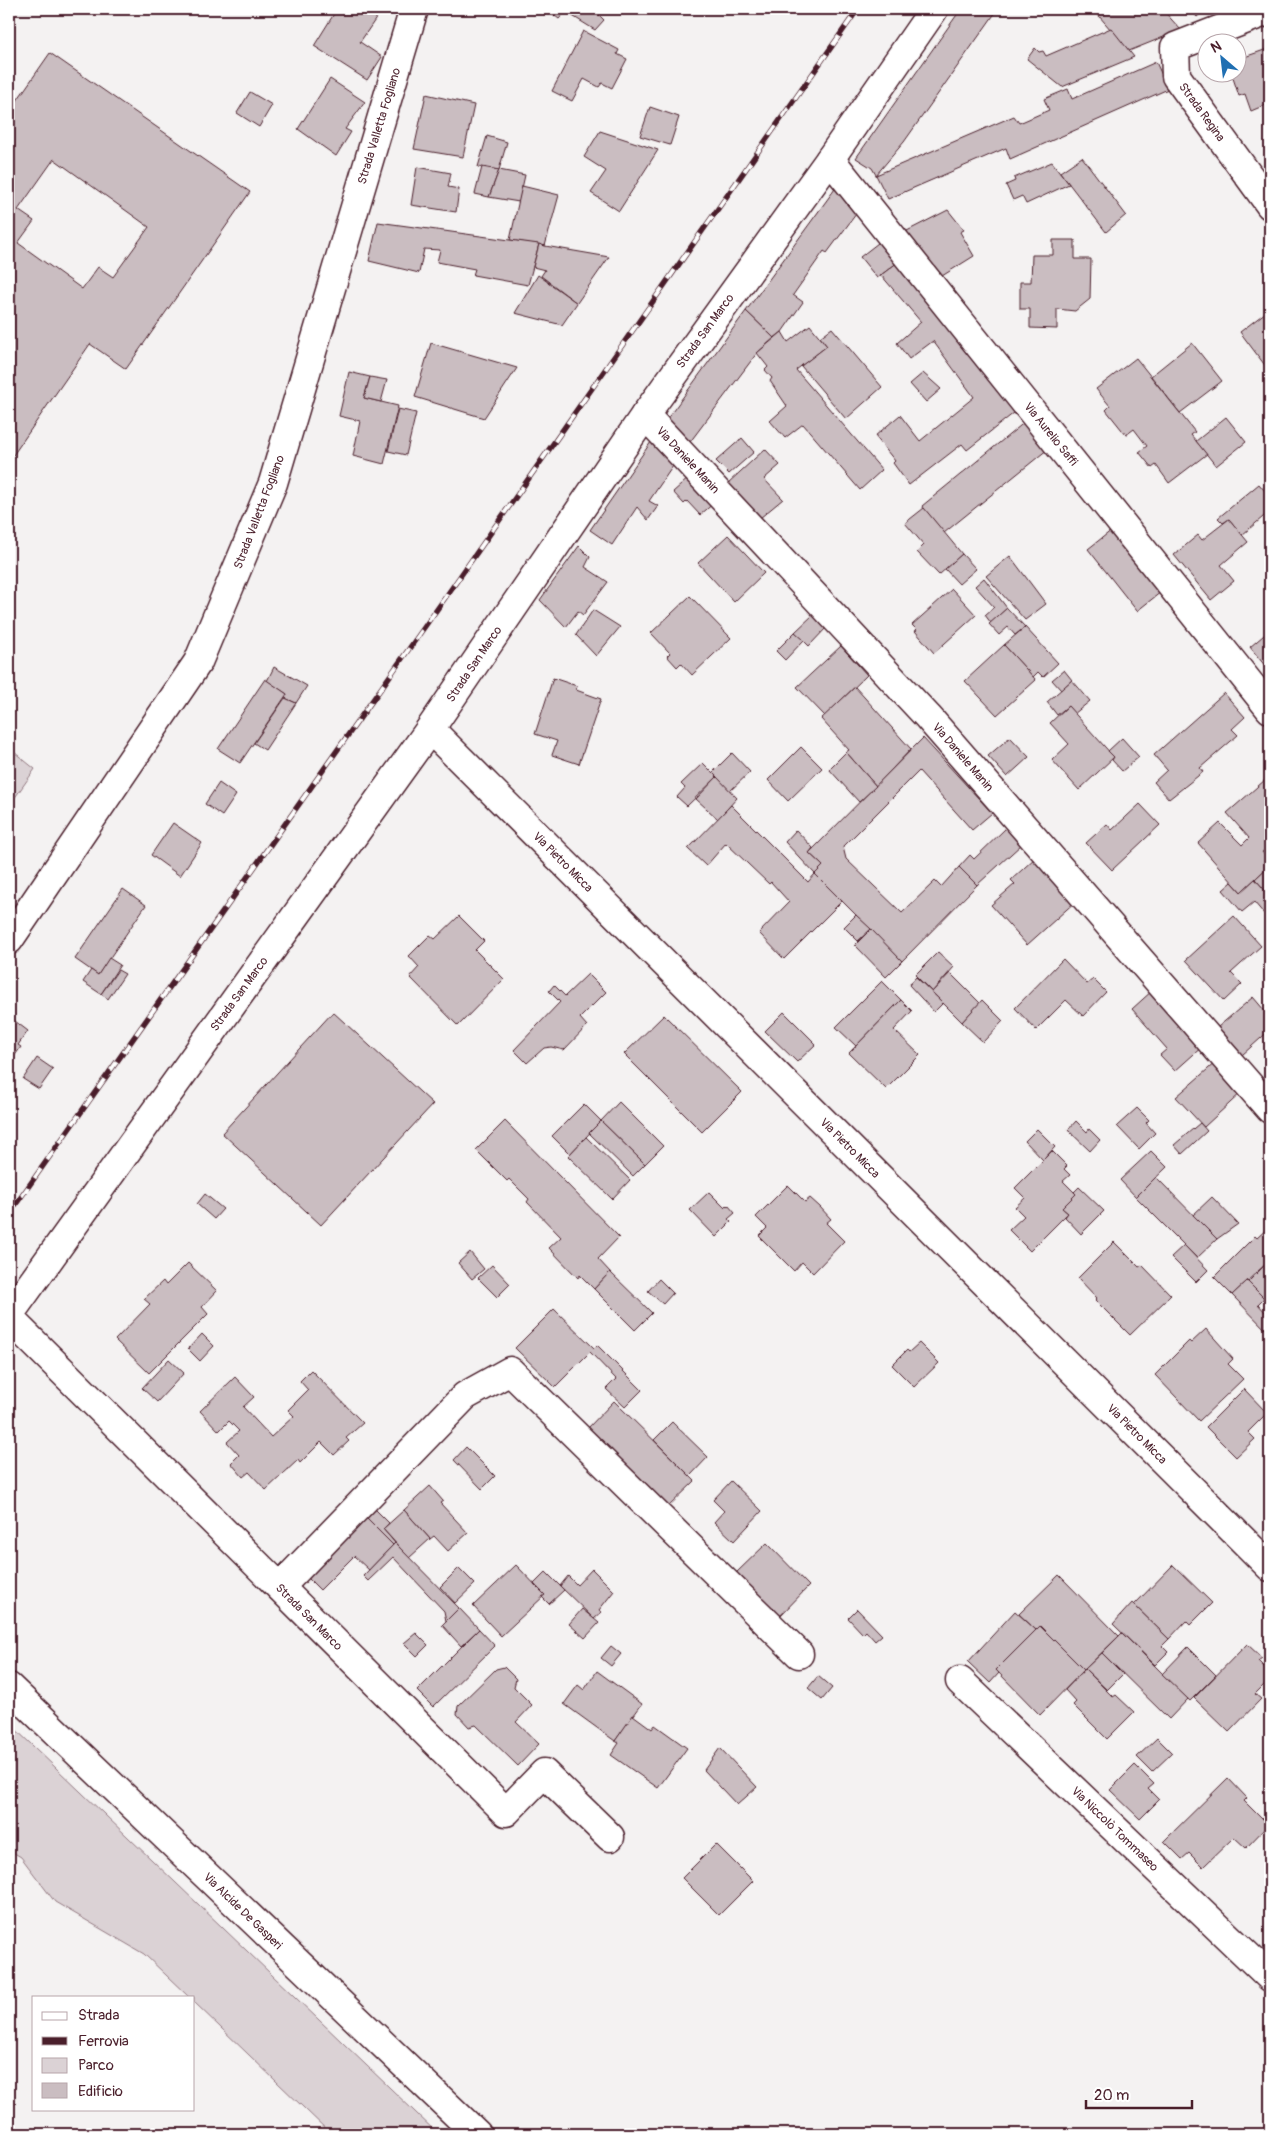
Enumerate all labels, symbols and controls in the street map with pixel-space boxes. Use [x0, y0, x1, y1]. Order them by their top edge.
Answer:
north arrow [1196, 32, 1246, 82]
text: N [1208, 37, 1224, 57]
street label: Strada Valletta Fogliano [355, 66, 404, 186]
street label: Strada Regina [1175, 80, 1228, 145]
street label: Strada San Marco [673, 291, 738, 371]
street label: Via Aurelio Saffi [1020, 400, 1081, 469]
street label: Via Daniele Manin [653, 424, 723, 497]
street label: Strada Valletta Fogliano [231, 453, 288, 571]
street label: Strada San Marco [443, 623, 506, 705]
street label: Via Daniele Manin [929, 720, 997, 795]
street label: Via Pietro Micca [530, 829, 596, 896]
street label: Strada San Marco [207, 954, 272, 1034]
street label: Via Pietro Micca [817, 1115, 883, 1182]
street label: Via Pietro Micca [1104, 1401, 1170, 1468]
street label: Strada San Marco [272, 1581, 346, 1654]
street label: Via Niccolò Tommaseo [1068, 1784, 1162, 1875]
street label: Via Alcide De Gasperi [200, 1870, 285, 1953]
legend [32, 1996, 195, 2110]
text: Strada [78, 2006, 119, 2025]
text: Ferrovia [78, 2032, 129, 2051]
text: Parco [78, 2056, 114, 2075]
scale bar [1086, 2078, 1193, 2110]
text: Edificio [78, 2082, 123, 2101]
text: 20 m [1094, 2086, 1129, 2105]

